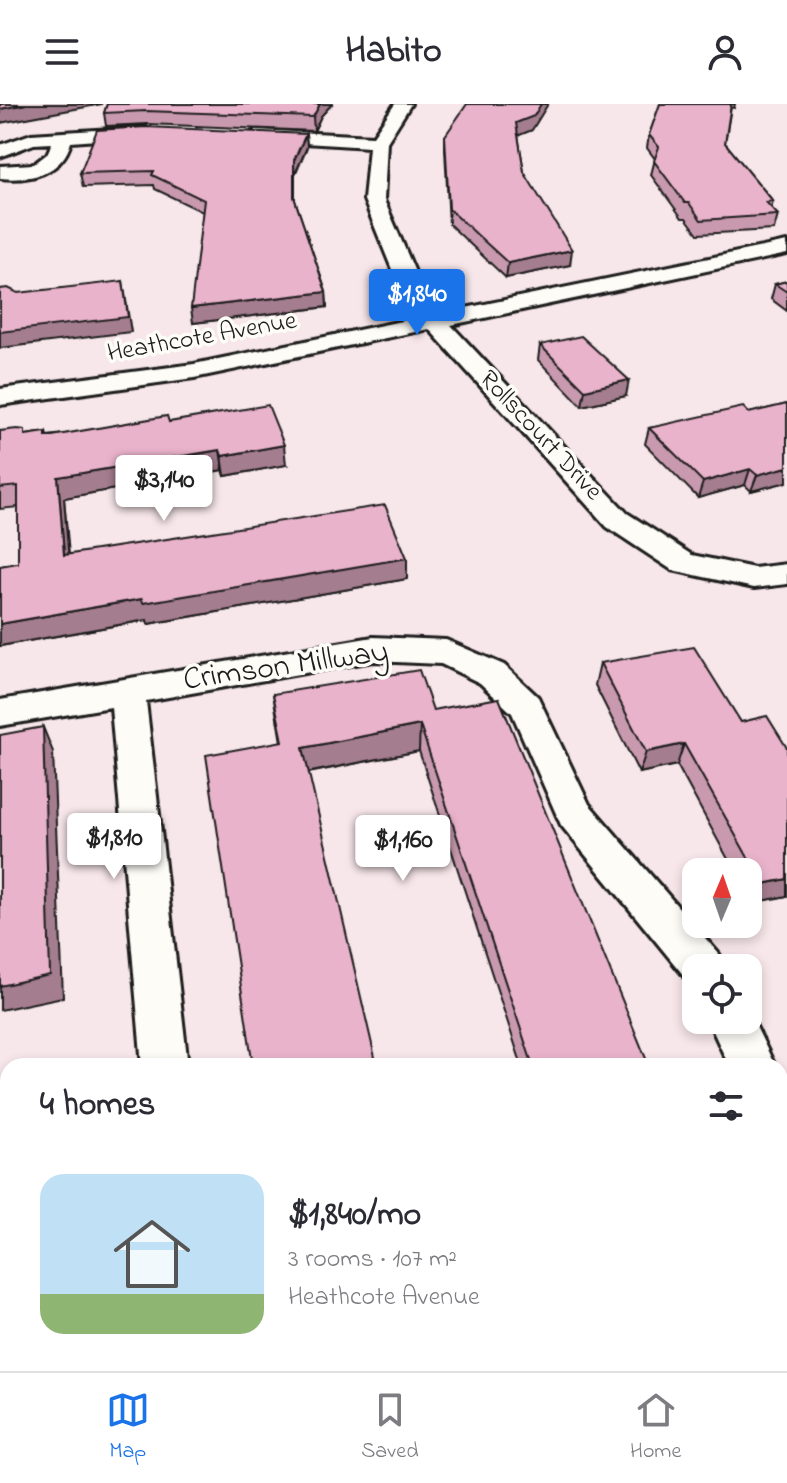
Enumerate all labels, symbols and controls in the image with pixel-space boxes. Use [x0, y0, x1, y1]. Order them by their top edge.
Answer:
text: Habito [345, 26, 442, 79]
icon: menu [40, 30, 84, 74]
icon: person [703, 30, 747, 74]
pin: $1,840 [352, 269, 482, 337]
text: $1,840 [387, 276, 447, 314]
street label: Heathcote Avenue [104, 303, 300, 373]
street label: Rollscourt Drive [469, 362, 611, 510]
pin: $3,140 [99, 455, 229, 523]
text: $3,140 [133, 462, 195, 500]
street label: Crimson Millway [180, 629, 392, 705]
pin: $1,810 [49, 813, 179, 881]
pin: $1,160 [338, 815, 468, 883]
text: $1,810 [85, 820, 143, 858]
text: $1,160 [373, 822, 433, 860]
north arrow [682, 858, 762, 938]
map controls [682, 858, 762, 1034]
button: locate [682, 954, 762, 1034]
text: 4 homes [40, 1081, 155, 1131]
icon: filters [704, 1084, 748, 1128]
text: $1,840/mo [288, 1191, 421, 1241]
icon: home [104, 1206, 200, 1302]
text: 3 rooms · 107 m² [288, 1241, 457, 1279]
text: Heathcote Avenue [288, 1279, 480, 1317]
tab: Map [106, 1388, 150, 1468]
tab: Saved [361, 1388, 419, 1468]
tab: Home [630, 1388, 681, 1468]

